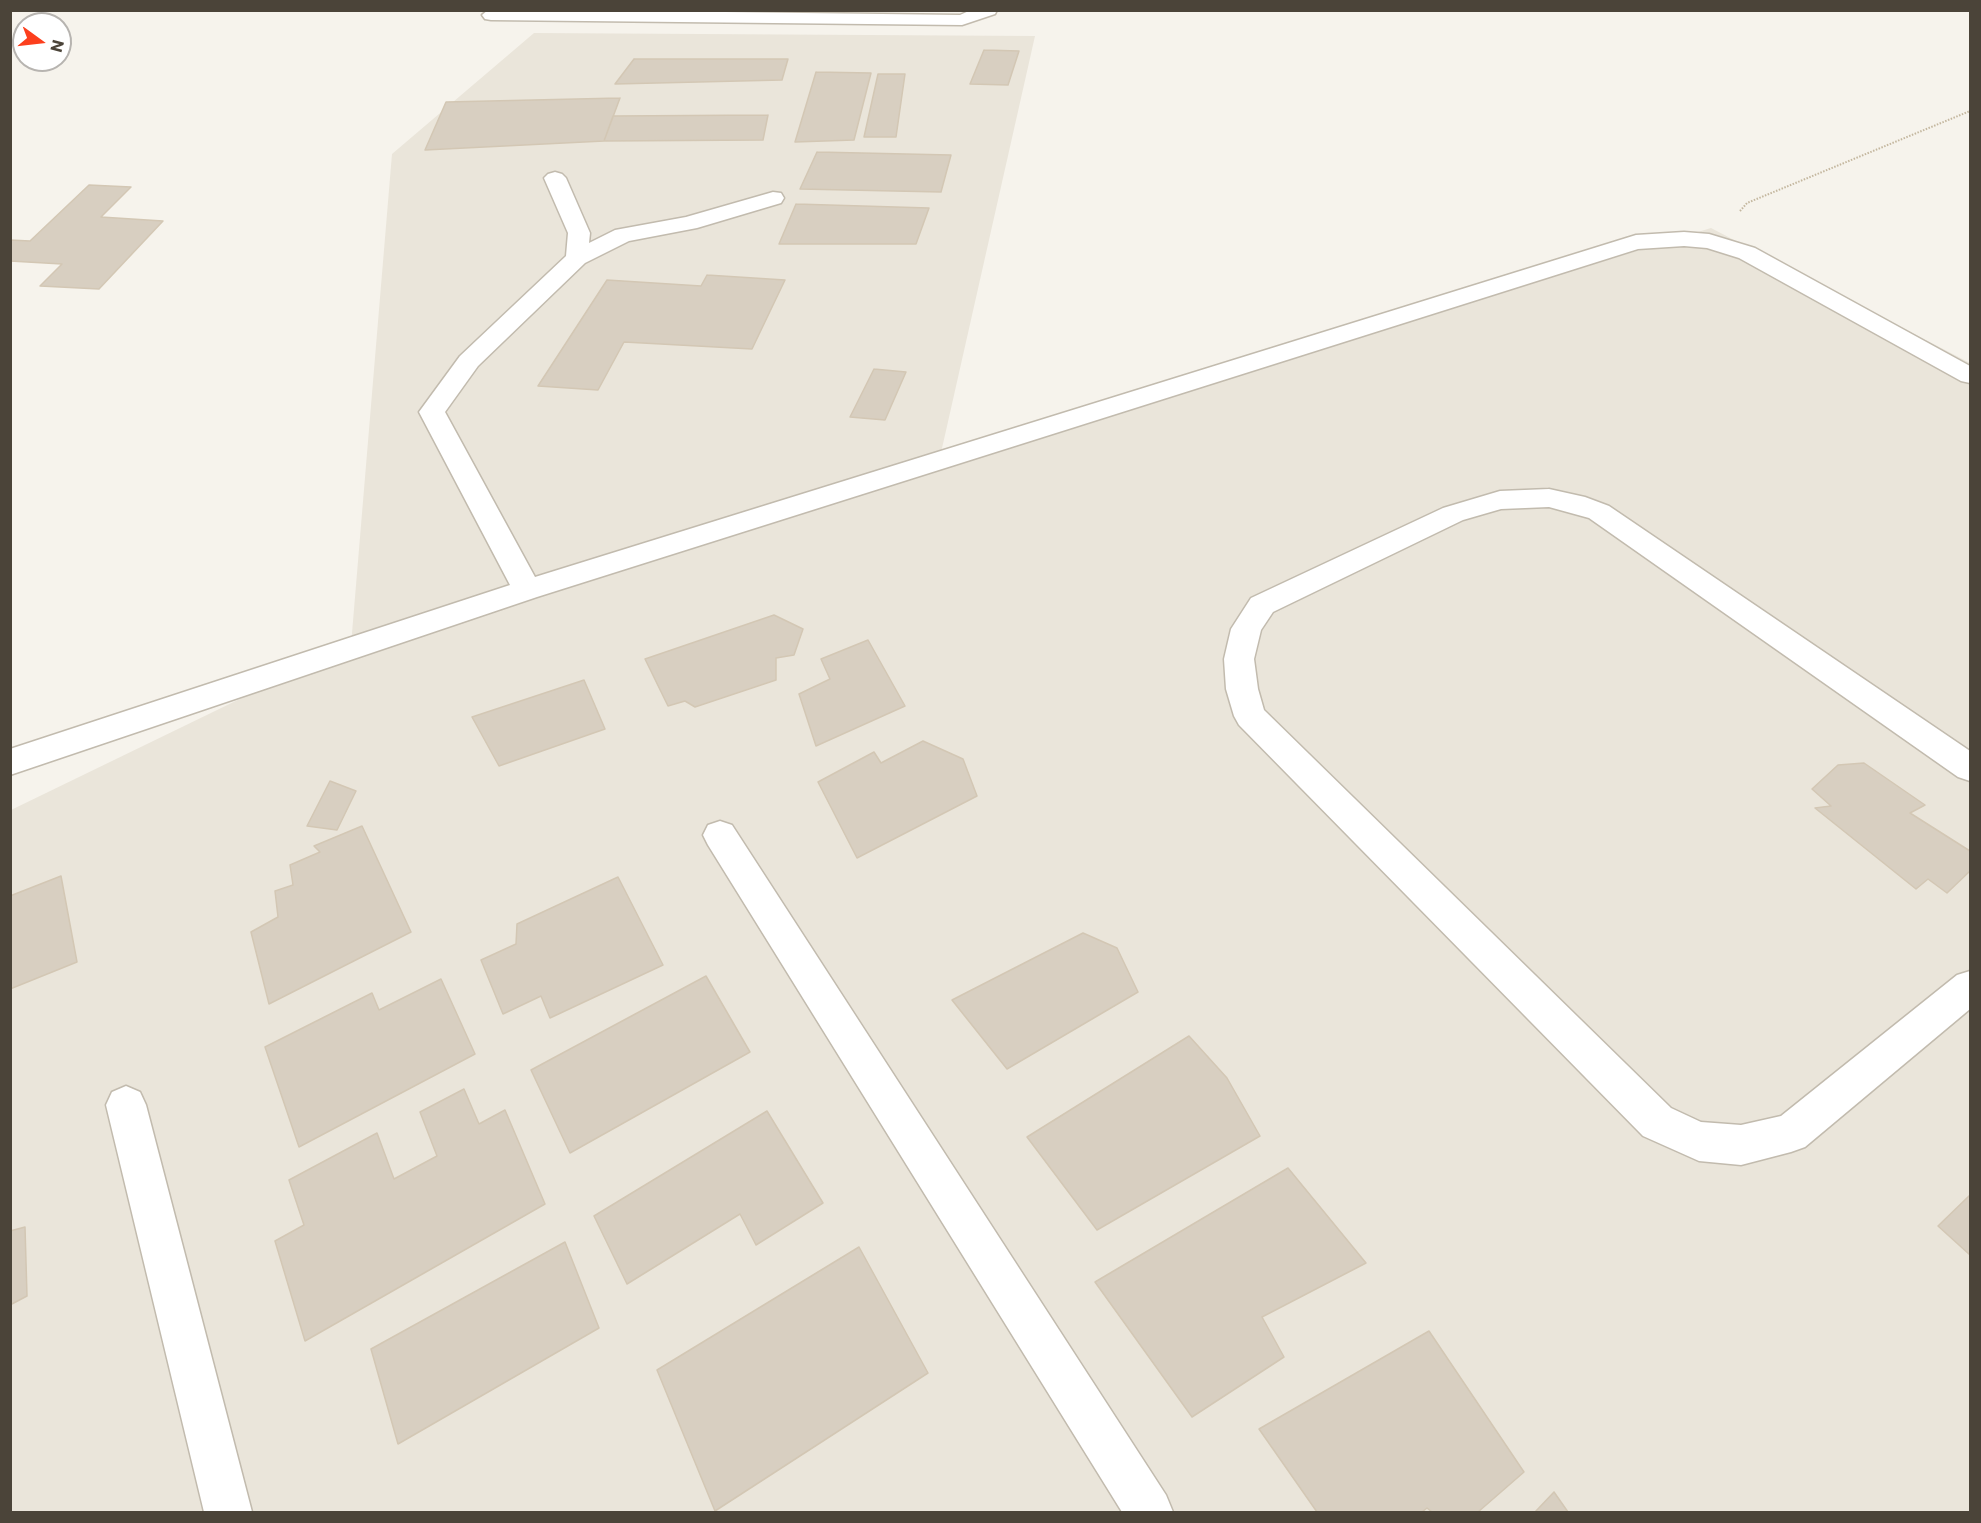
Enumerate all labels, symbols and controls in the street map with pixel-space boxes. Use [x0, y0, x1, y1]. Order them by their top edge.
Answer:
north arrow [12, 12, 72, 72]
text: N [47, 38, 69, 55]

